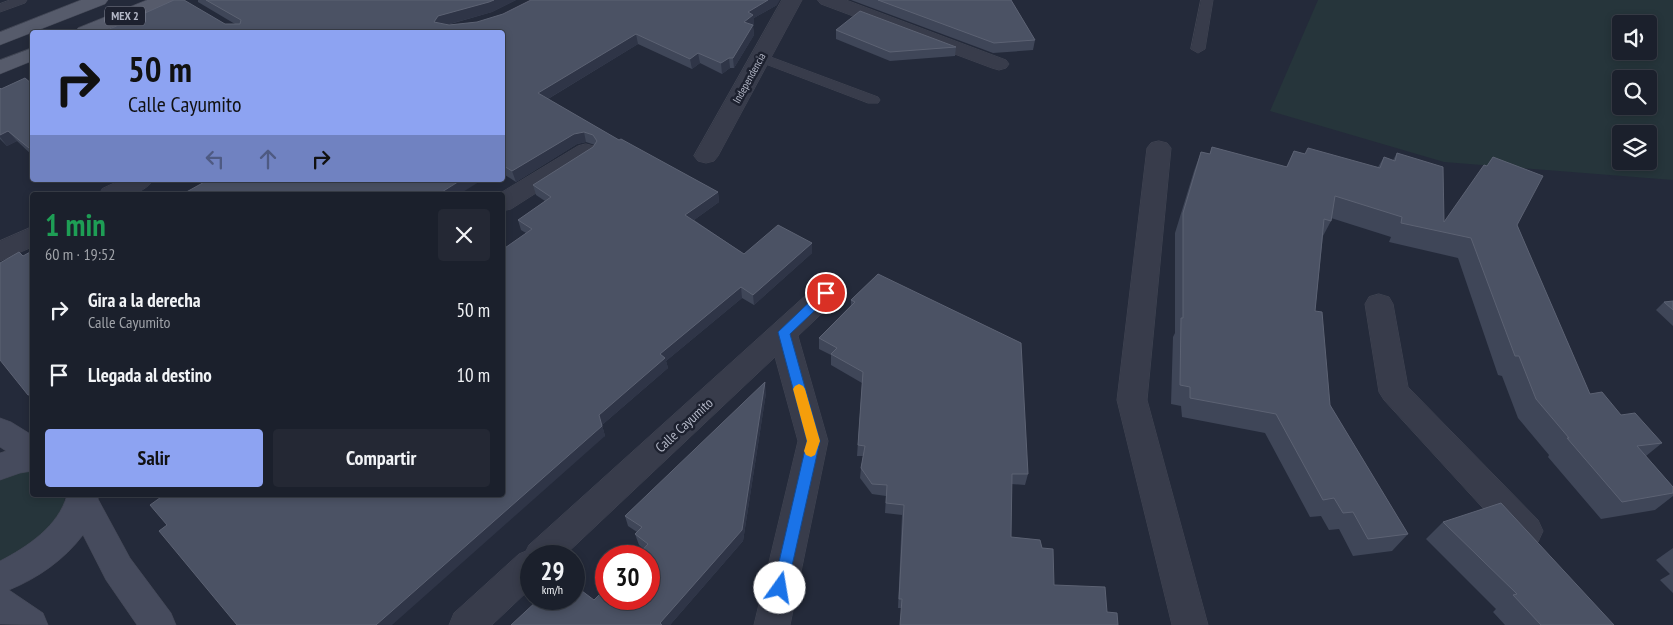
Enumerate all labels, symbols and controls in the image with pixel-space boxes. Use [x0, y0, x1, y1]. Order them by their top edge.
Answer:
road number: MEX 2 [105, 7, 145, 26]
map controls [1612, 15, 1657, 170]
button: sound [1612, 15, 1657, 60]
text: 50 m [128, 46, 192, 92]
icon: right [45, 50, 110, 115]
street label: Independencia [729, 50, 769, 106]
button: search [1612, 70, 1657, 115]
text: Calle Cayumito [128, 90, 241, 118]
button: layers [1612, 125, 1657, 170]
icon: left [201, 145, 229, 173]
icon: ahead [254, 145, 282, 173]
icon: right [307, 145, 335, 173]
text: 1 min [45, 205, 106, 244]
button: close [438, 209, 490, 261]
text: 60 m · 19:52 [45, 244, 116, 264]
pin [805, 272, 847, 314]
icon: arrive [812, 279, 840, 307]
text: Gira a la derecha [88, 288, 201, 312]
icon: right [45, 296, 73, 324]
text: 50 m [457, 298, 490, 322]
text: Calle Cayumito [88, 312, 171, 332]
icon: arrive [45, 361, 73, 389]
text: Llegada al destino [88, 363, 212, 387]
text: 10 m [457, 363, 490, 387]
street label: Calle Cayumito [651, 394, 717, 456]
button: Salir [45, 429, 263, 487]
button: Compartir [273, 429, 490, 487]
speed limit sign: 30 [595, 545, 660, 610]
text: 29 [541, 555, 564, 587]
position arrow [753, 561, 805, 613]
text: km/h [542, 582, 563, 597]

